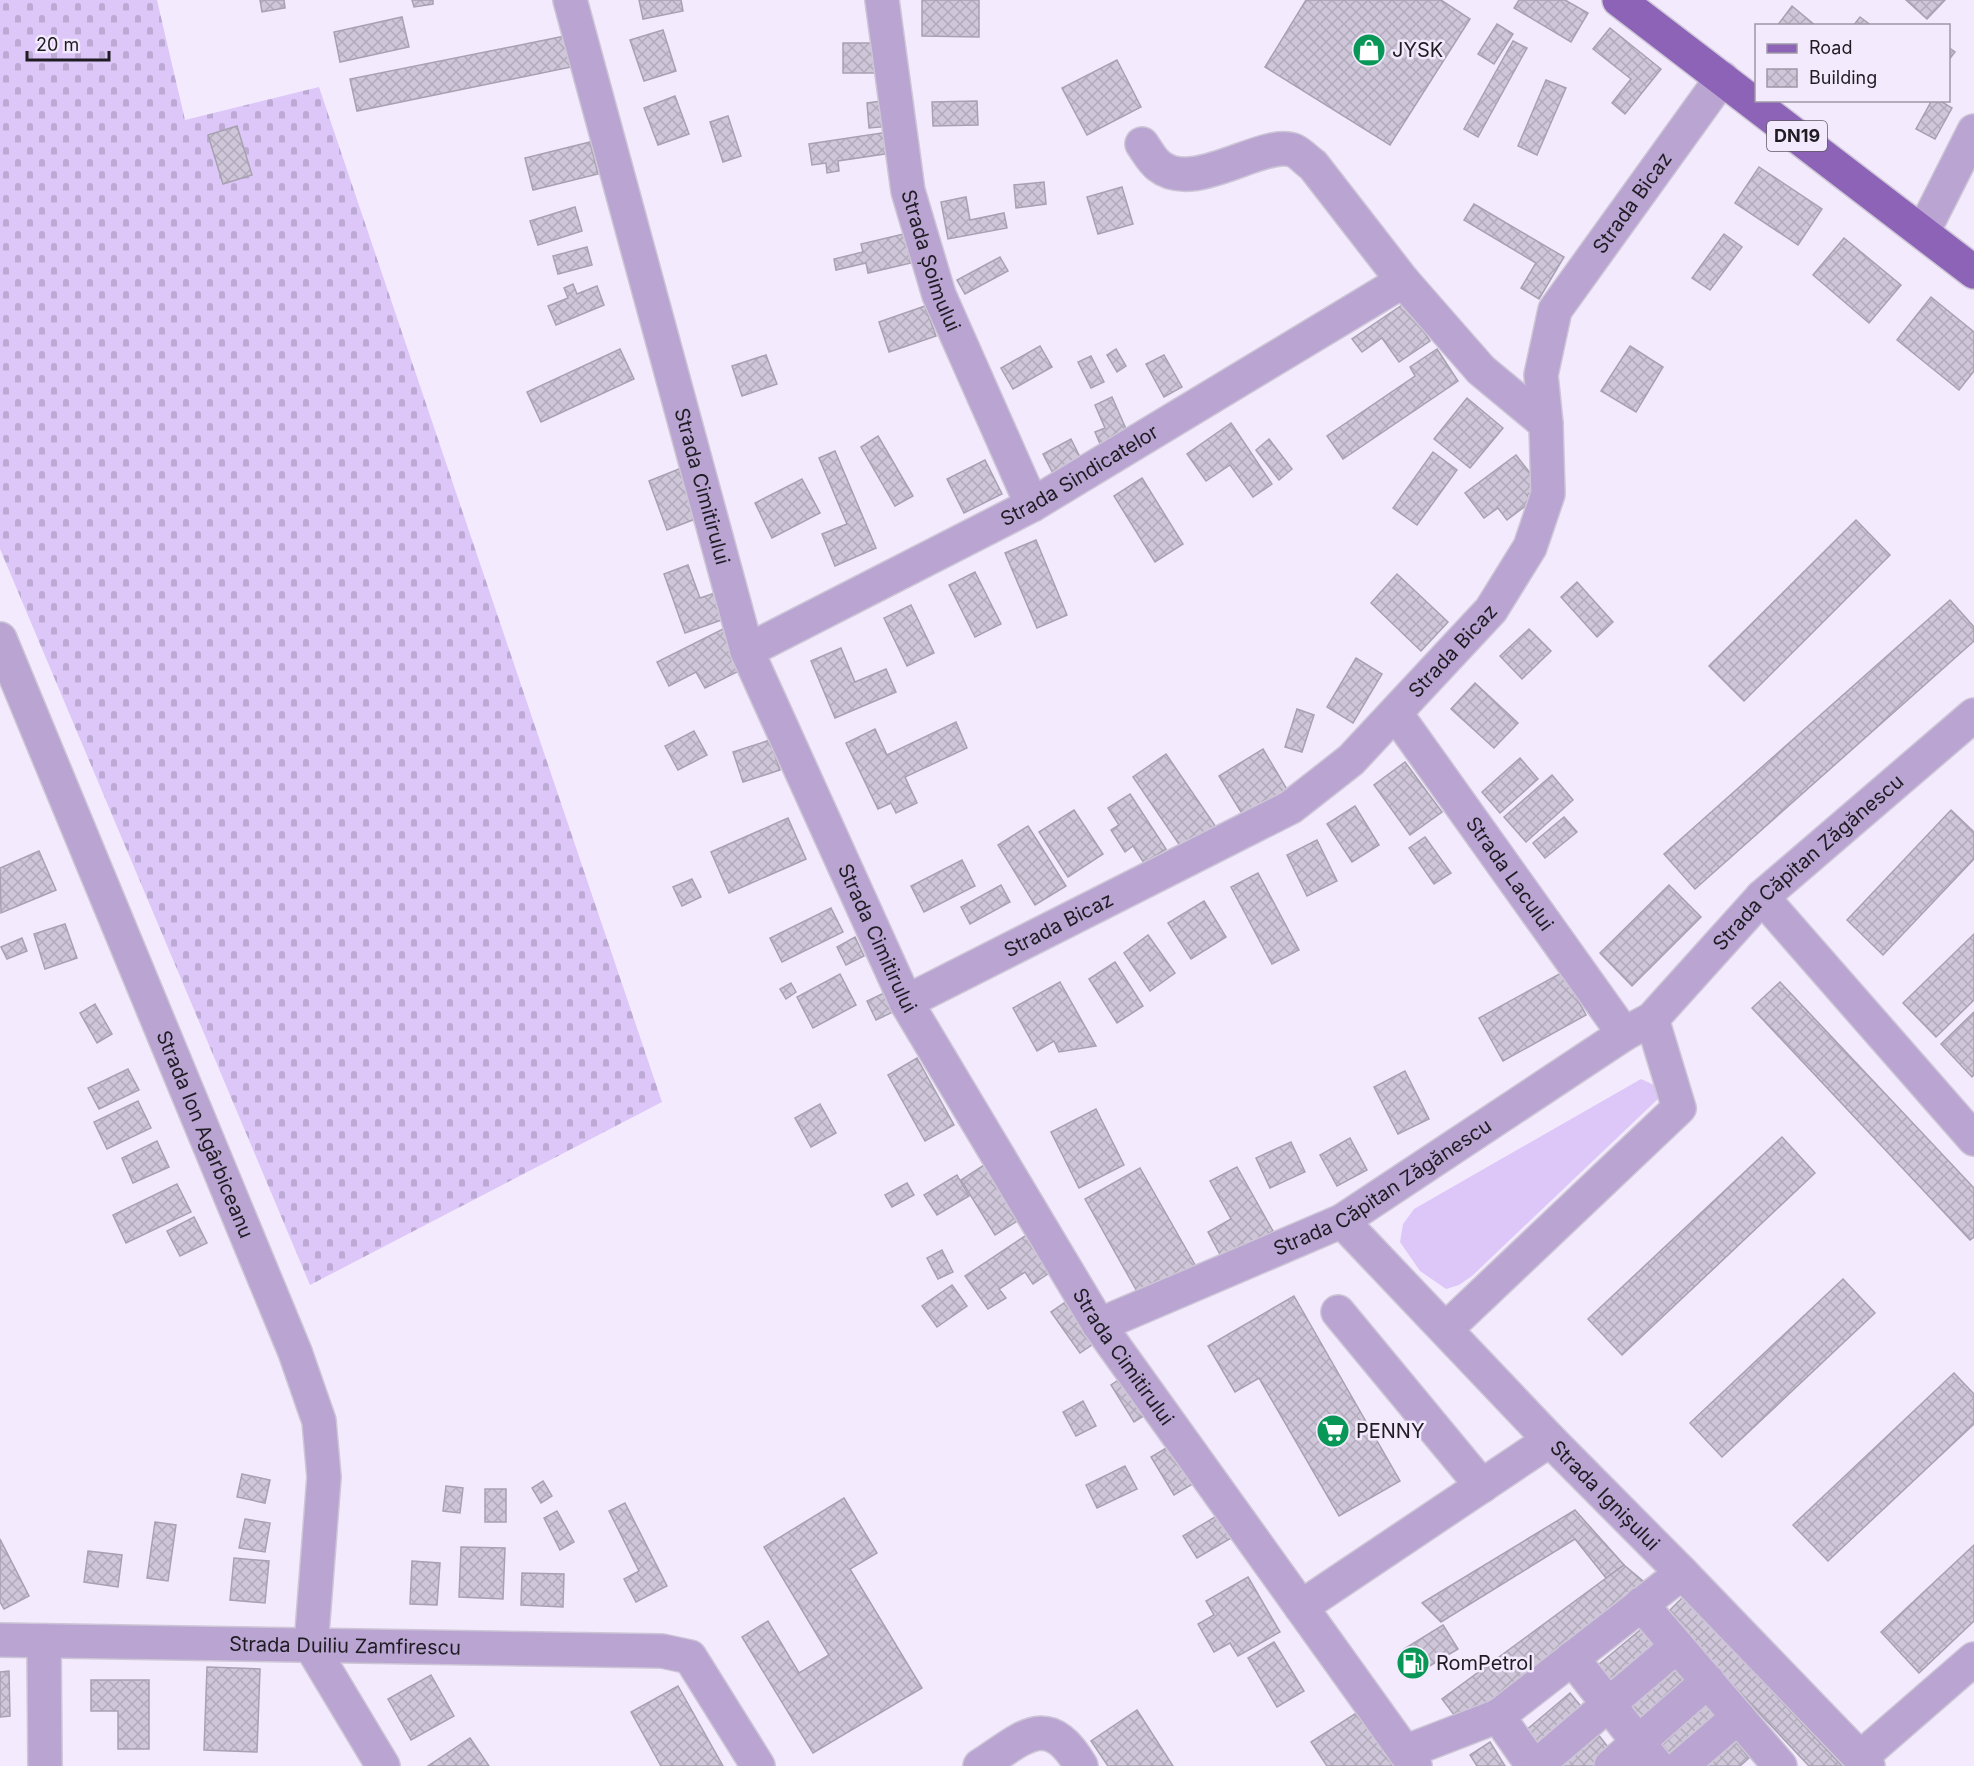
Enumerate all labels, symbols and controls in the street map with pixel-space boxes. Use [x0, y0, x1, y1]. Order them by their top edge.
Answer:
scale bar [27, 24, 110, 62]
legend [1755, 24, 1950, 102]
shop icon: JYSK [1351, 32, 1387, 68]
text: 20 m [36, 34, 79, 55]
text: Road [1809, 37, 1852, 58]
place label: JYSK [1392, 38, 1443, 62]
text: Building [1809, 67, 1877, 88]
road number: DN19 [1767, 121, 1827, 151]
street label: Strada Bicaz [1588, 147, 1677, 258]
street label: Strada Șoimului [896, 187, 966, 335]
street label: Strada Cimitirului [669, 405, 735, 567]
street label: Strada Sindicatelor [996, 419, 1163, 531]
street label: Strada Bicaz [1403, 599, 1502, 703]
street label: Strada Căpitan Zăgănescu [1708, 769, 1908, 955]
street label: Strada Lacului [1461, 812, 1559, 935]
street label: Strada Cimitirului [833, 860, 922, 1017]
street label: Strada Bicaz [1000, 887, 1117, 962]
street label: Strada Ion Agârbiceanu [151, 1027, 259, 1242]
street label: Strada Căpitan Zăgănescu [1270, 1113, 1496, 1261]
street label: Strada Cimitirului [1068, 1284, 1179, 1430]
supermarket icon: PENNY [1315, 1413, 1351, 1449]
place label: PENNY [1356, 1419, 1425, 1443]
street label: Strada Ignișului [1545, 1435, 1665, 1555]
street label: Strada Duiliu Zamfirescu [229, 1632, 461, 1660]
fuel station icon: RomPetrol [1395, 1645, 1431, 1681]
place label: RomPetrol [1436, 1651, 1533, 1675]

